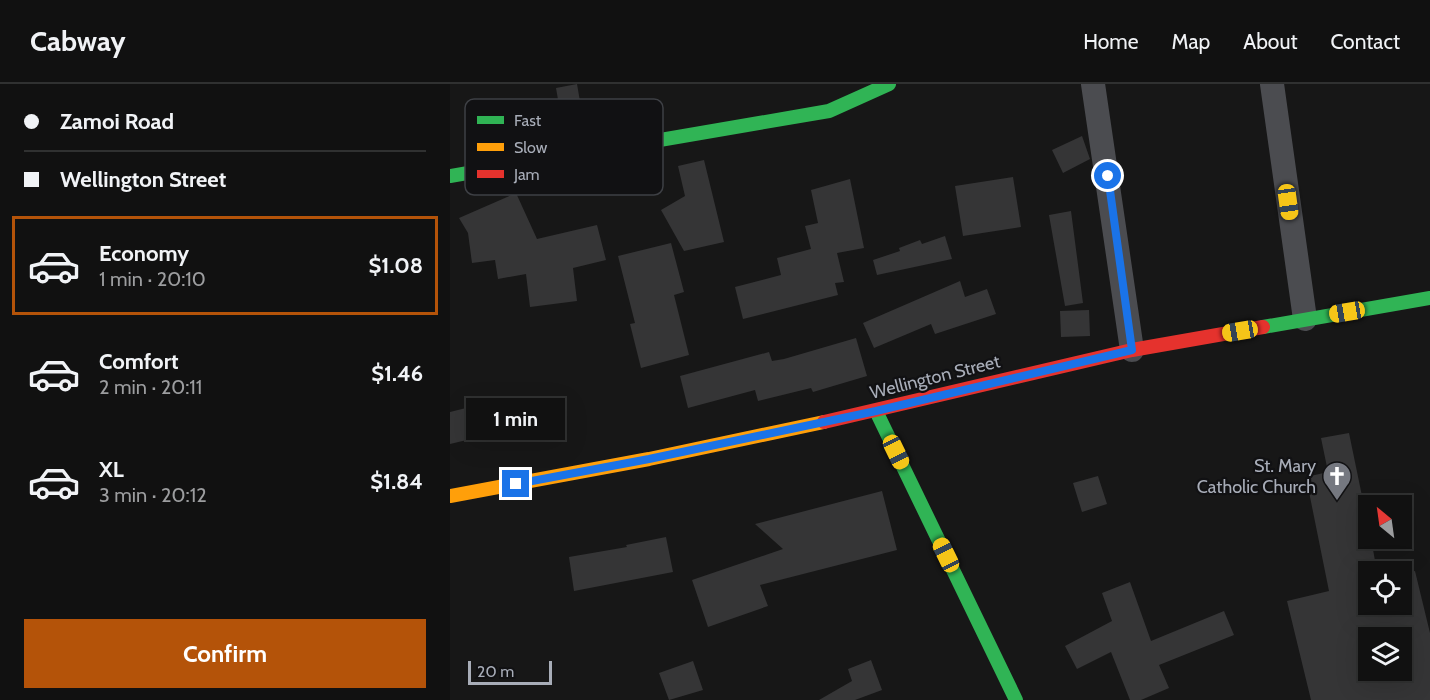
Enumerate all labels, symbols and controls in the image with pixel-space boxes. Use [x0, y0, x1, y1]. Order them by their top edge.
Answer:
text: Cabway [30, 24, 125, 58]
text: Home [1083, 29, 1139, 54]
text: Map [1172, 29, 1210, 54]
text: About [1243, 29, 1297, 54]
text: Contact [1330, 29, 1400, 54]
legend [465, 99, 663, 195]
text: Zamoi Road [60, 108, 174, 135]
text: Fast [514, 111, 542, 130]
text: Slow [514, 138, 548, 157]
route start [1094, 162, 1121, 189]
text: Jam [513, 165, 540, 184]
text: Wellington Street [60, 166, 226, 193]
car [1277, 183, 1299, 221]
icon: car [27, 239, 81, 293]
text: Economy [99, 240, 189, 267]
text: $1.08 [369, 252, 423, 279]
text: 1 min · 20:10 [99, 267, 206, 291]
car [1328, 300, 1366, 324]
car [1221, 319, 1259, 343]
icon: car [27, 347, 81, 401]
text: Comfort [99, 348, 178, 375]
street label: Wellington Street [868, 350, 1002, 404]
text: $1.46 [371, 360, 423, 387]
text: 2 min · 20:11 [99, 375, 202, 399]
callout: 1 min [466, 397, 566, 439]
text: 1 min [493, 407, 538, 431]
car [880, 432, 912, 472]
icon: car [27, 455, 81, 509]
place label: St. Mary Catholic Church [1197, 455, 1316, 498]
text: XL [99, 456, 124, 483]
church icon: St. Mary Catholic Church [1321, 460, 1353, 502]
text: $1.84 [370, 468, 423, 495]
route end [502, 470, 529, 497]
text: 3 min · 20:12 [99, 483, 207, 507]
north arrow [1358, 495, 1412, 549]
map controls [1358, 495, 1412, 681]
car [930, 535, 962, 575]
button: locate [1358, 561, 1412, 615]
button: Confirm [24, 619, 426, 688]
button: layers [1358, 627, 1412, 681]
scale bar [468, 658, 552, 686]
text: 20 m [477, 662, 514, 681]

